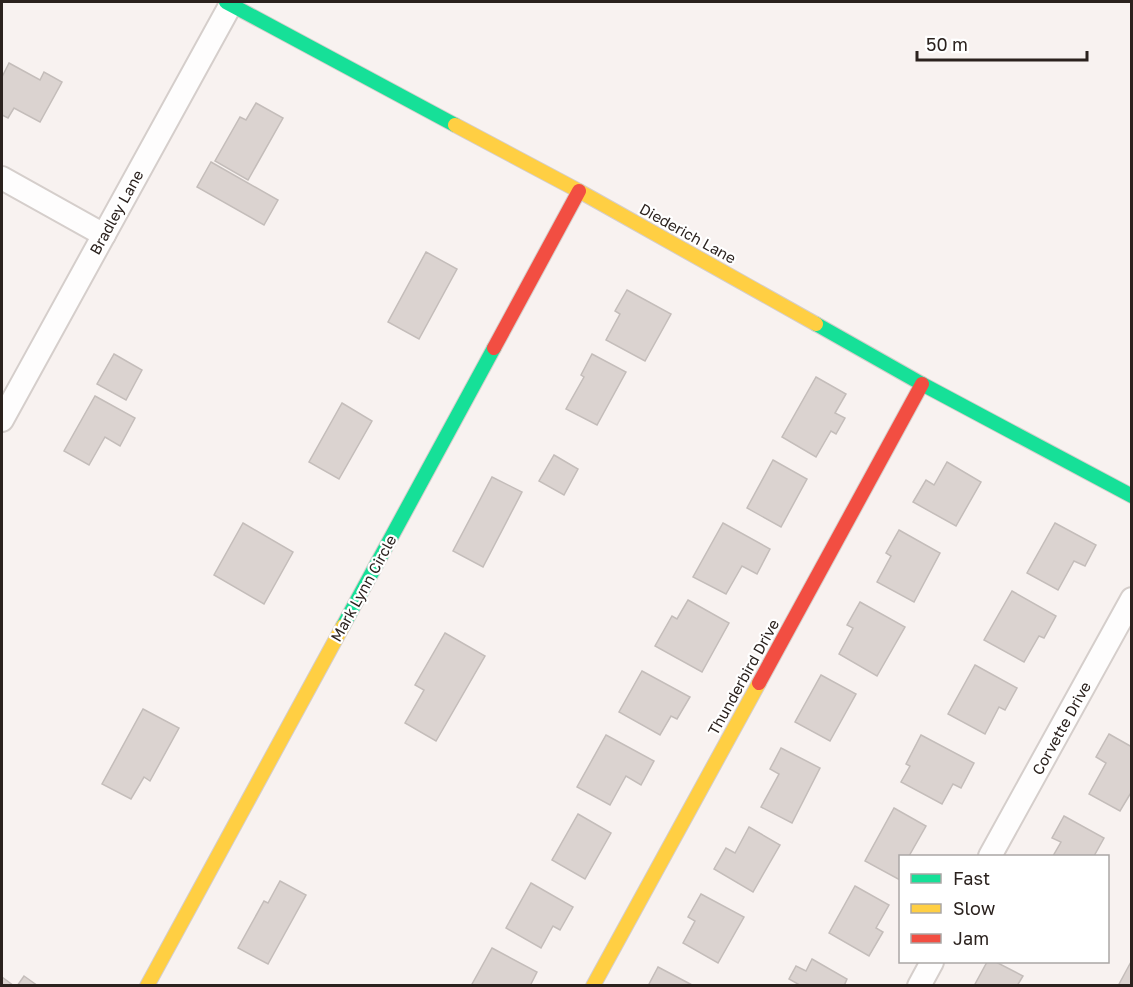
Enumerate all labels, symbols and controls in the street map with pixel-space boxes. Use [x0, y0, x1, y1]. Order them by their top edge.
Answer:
scale bar [917, 24, 1086, 62]
text: 50 m [926, 33, 968, 55]
street label: Bradley Lane [85, 166, 147, 257]
street label: Diederich Lane [637, 199, 740, 267]
street label: Mark Lynn Circle [326, 531, 400, 644]
street label: Thunderbird Drive [704, 616, 782, 738]
street label: Corvette Drive [1028, 678, 1094, 778]
legend [899, 855, 1109, 963]
text: Fast [953, 867, 990, 889]
text: Slow [953, 897, 996, 919]
text: Jam [953, 927, 989, 949]

